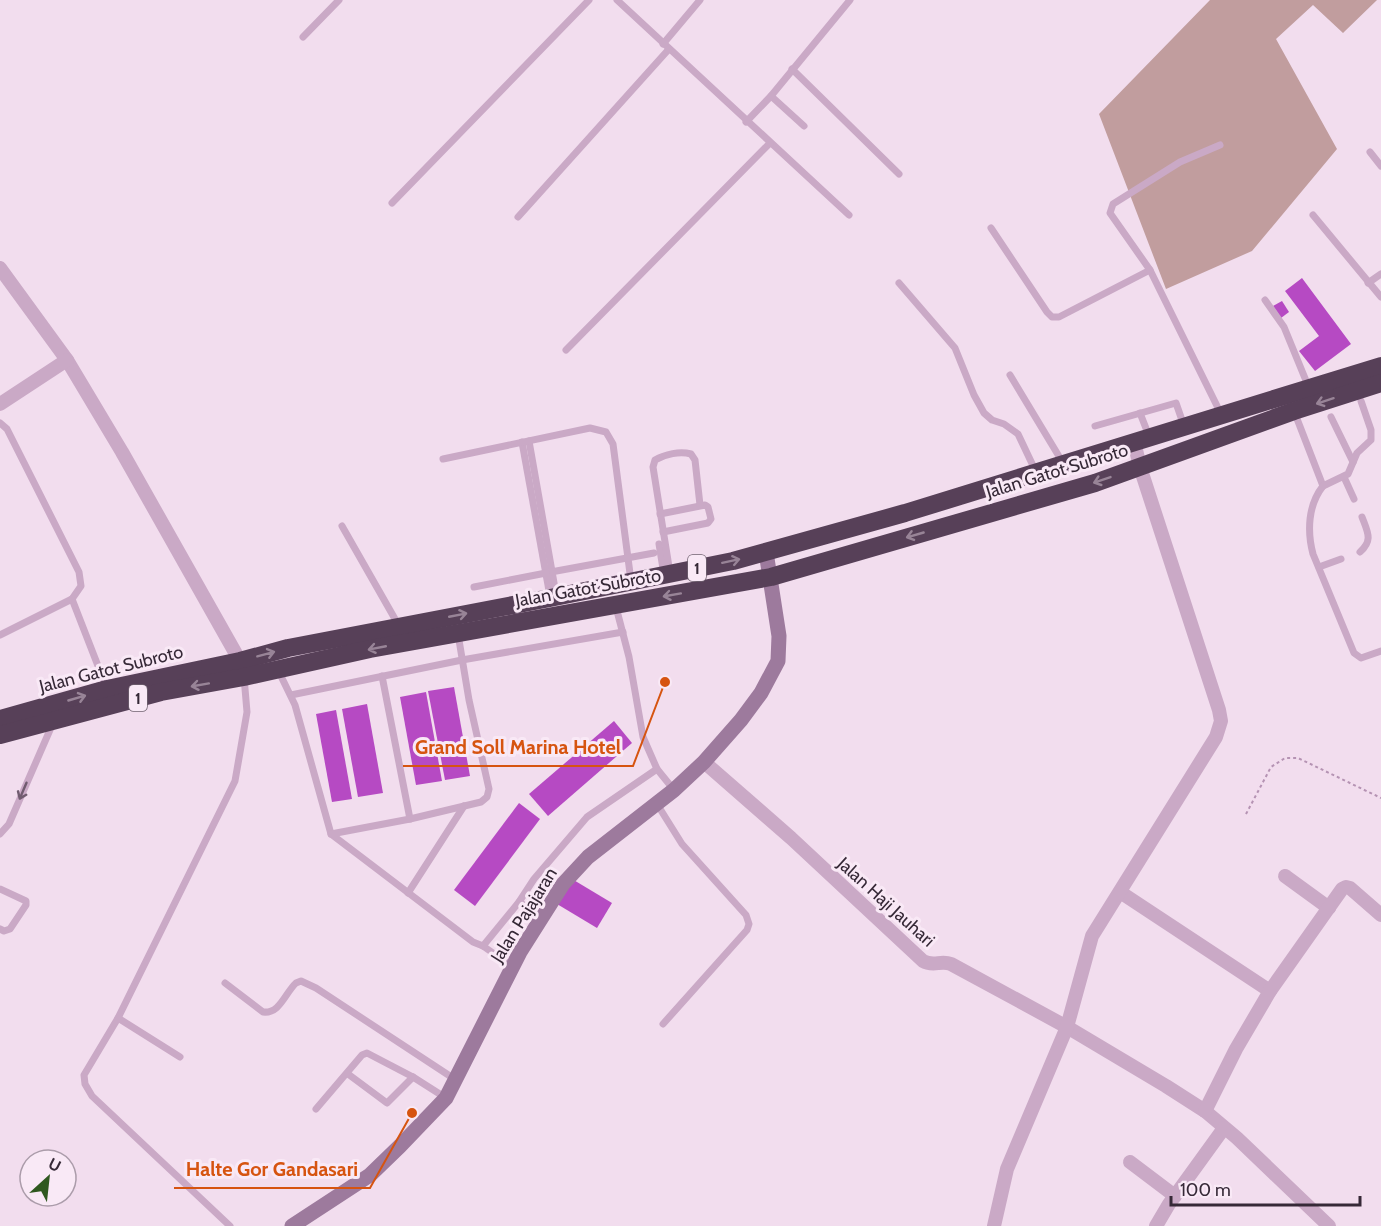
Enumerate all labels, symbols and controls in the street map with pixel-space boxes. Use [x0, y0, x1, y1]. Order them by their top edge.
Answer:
one-way arrow [1316, 396, 1335, 407]
street label: Jalan Gatot Subroto [982, 439, 1131, 503]
one-way arrow [1093, 476, 1112, 487]
one-way arrow [906, 530, 925, 541]
road number: 1 [688, 555, 706, 581]
one-way arrow [721, 555, 740, 566]
street label: Jalan Gatot Subroto [512, 564, 663, 612]
one-way arrow [663, 589, 683, 600]
one-way arrow [447, 609, 467, 620]
street label: Jalan Gatot Subroto [36, 640, 185, 698]
one-way arrow [368, 642, 387, 653]
one-way arrow [257, 647, 276, 659]
one-way arrow [191, 680, 211, 691]
road number: 1 [129, 685, 147, 711]
one-way arrow [67, 692, 86, 703]
callout: Grand Soll Marina Hotel [403, 728, 633, 766]
text: Grand Soll Marina Hotel [415, 735, 621, 759]
one-way arrow [17, 782, 28, 800]
street label: Jalan Haji Jauhari [832, 852, 939, 951]
street label: Jalan Pajajaran [486, 863, 562, 967]
north arrow [18, 1148, 78, 1208]
callout: Halte Gor Gandasari [174, 1150, 370, 1188]
text: U [45, 1154, 64, 1176]
text: Halte Gor Gandasari [186, 1157, 358, 1181]
scale bar [1171, 1169, 1360, 1207]
text: 100 m [1180, 1179, 1231, 1201]

